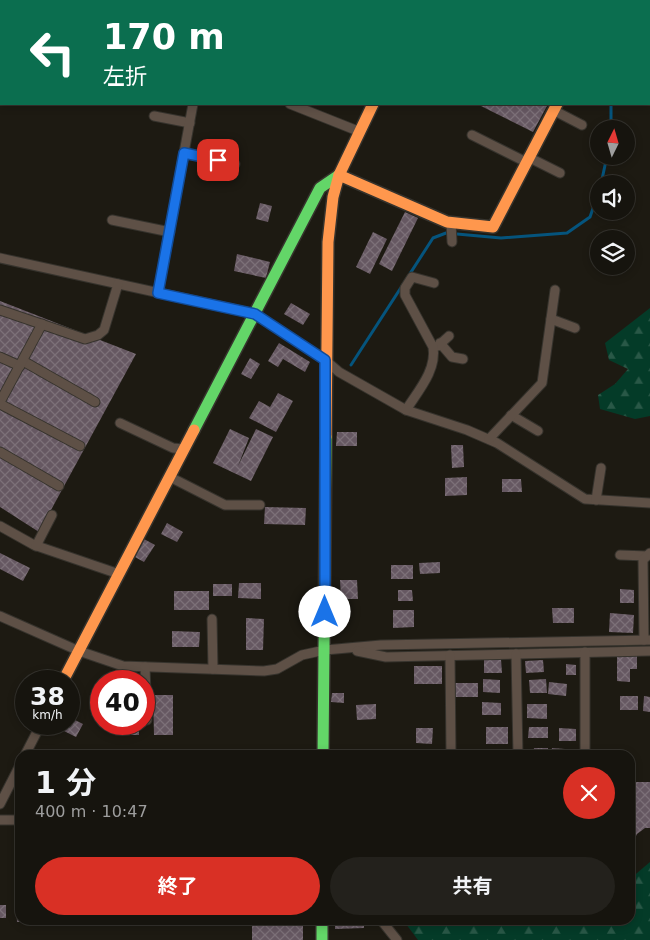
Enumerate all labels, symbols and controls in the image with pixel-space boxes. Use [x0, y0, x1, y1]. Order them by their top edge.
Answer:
text: 170 m [103, 17, 225, 57]
icon: left [20, 20, 85, 85]
text: 左折 [103, 64, 147, 89]
north arrow [590, 120, 635, 165]
map controls [590, 120, 635, 275]
pin [197, 139, 239, 181]
icon: arrive [204, 146, 232, 174]
button: sound [590, 175, 635, 220]
button: layers [590, 230, 635, 275]
position arrow [298, 585, 350, 637]
speed limit sign: 40 [90, 670, 155, 735]
text: 38 [30, 682, 65, 711]
text: km/h [32, 708, 63, 722]
text: 1 分 [35, 765, 96, 800]
button: close [563, 767, 615, 819]
text: 400 m · 10:47 [35, 802, 148, 821]
button: 終了 [35, 857, 320, 915]
button: 共有 [330, 857, 615, 915]

